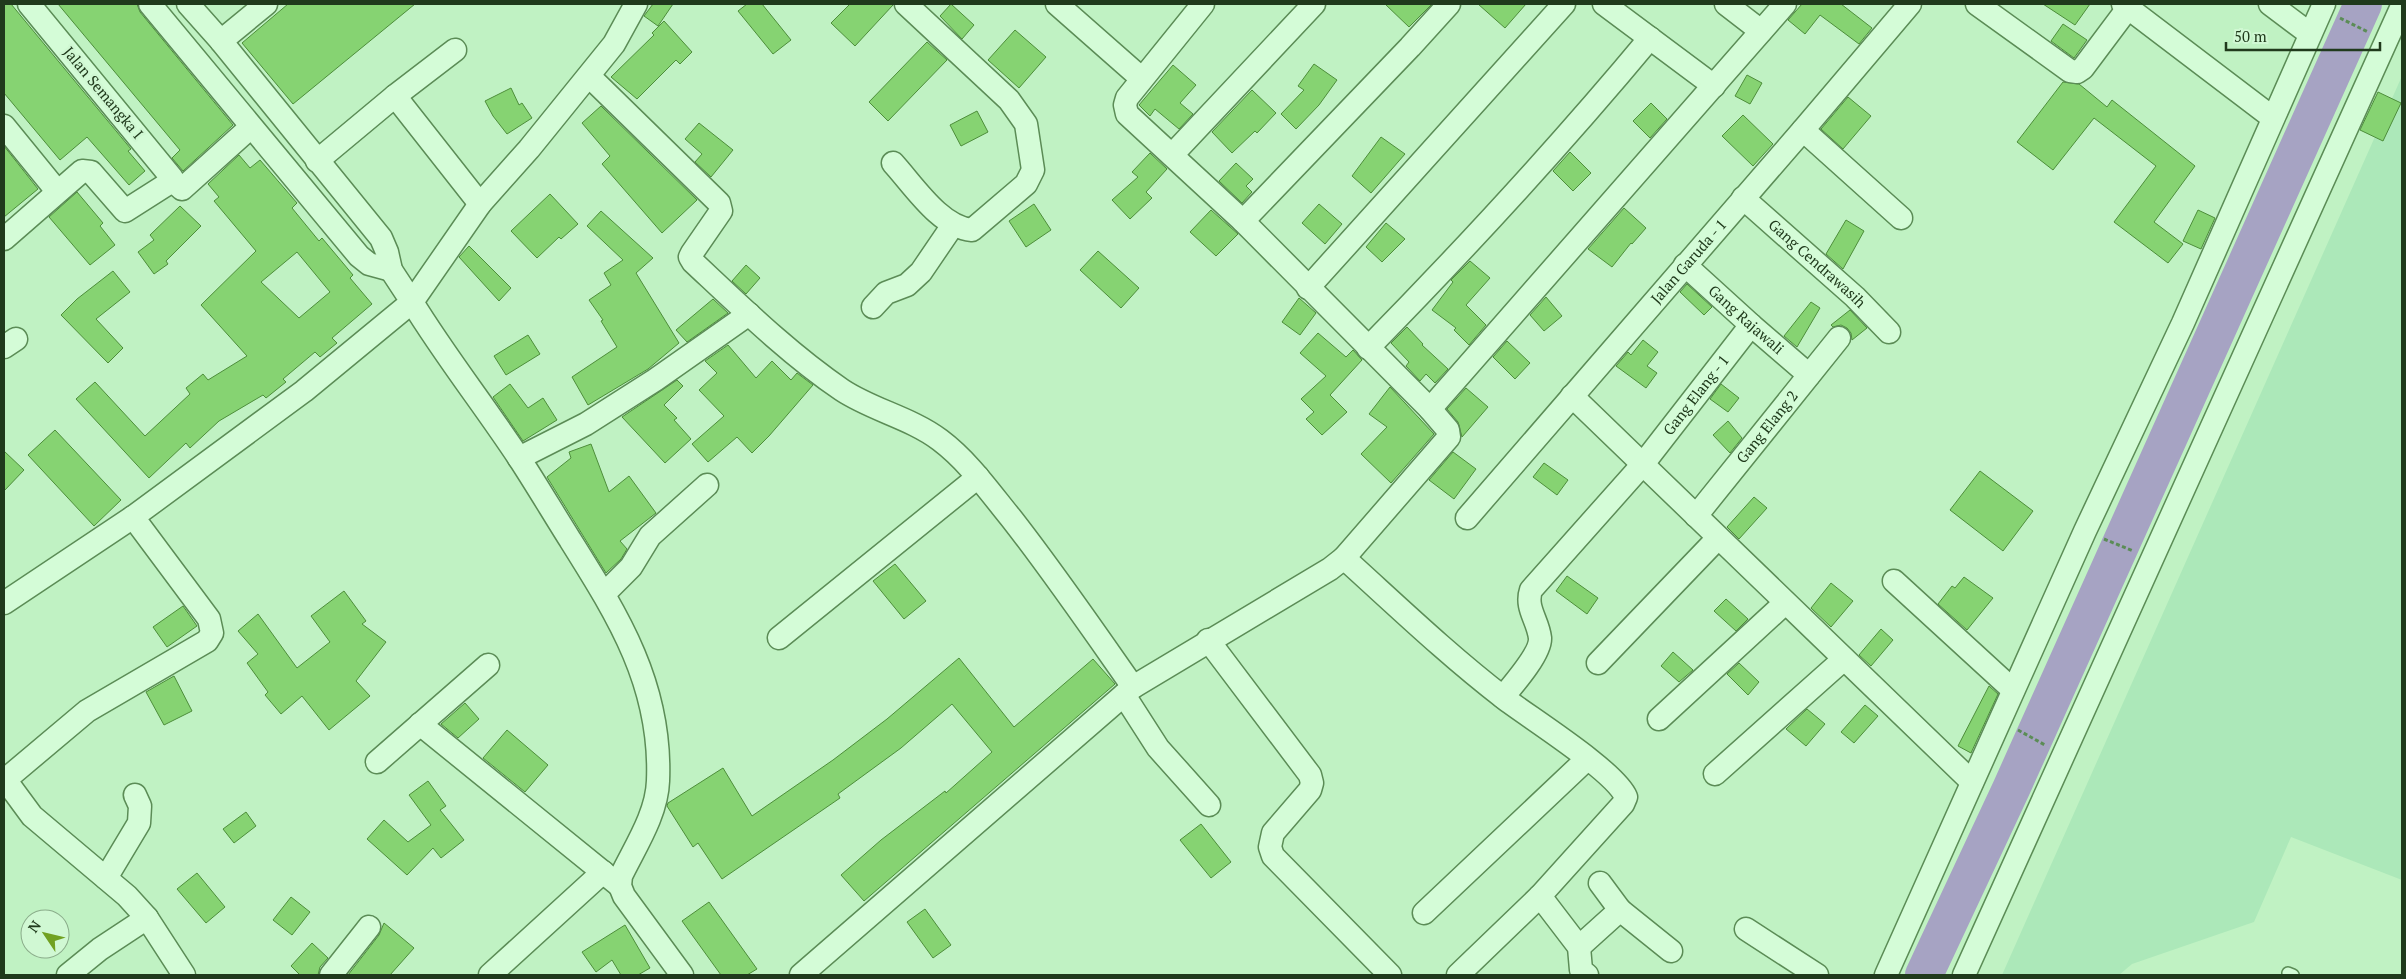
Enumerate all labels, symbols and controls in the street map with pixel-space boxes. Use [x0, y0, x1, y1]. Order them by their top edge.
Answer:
scale bar [2226, 20, 2380, 52]
text: 50 m [2234, 26, 2267, 46]
street label: Jalan Semangka I [59, 42, 148, 143]
street label: Jalan Garuda - 1 [1646, 214, 1730, 308]
street label: Gang Cendrawasih [1765, 214, 1871, 312]
street label: Gang Rajawali [1704, 280, 1789, 358]
street label: Gang Elang - 1 [1658, 350, 1733, 439]
street label: Gang Elang 2 [1731, 386, 1802, 467]
north arrow [20, 909, 70, 959]
text: N [23, 916, 45, 936]

